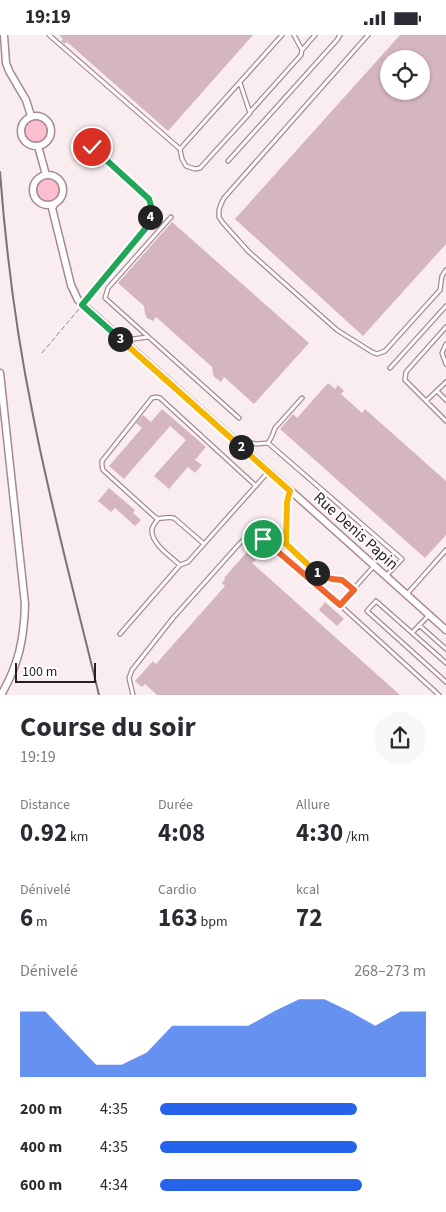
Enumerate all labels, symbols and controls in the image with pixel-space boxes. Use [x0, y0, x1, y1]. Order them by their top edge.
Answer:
text: 19:19 [25, 4, 71, 31]
map controls [380, 50, 430, 100]
button: locate [380, 50, 430, 100]
pin [71, 126, 113, 168]
icon: check [78, 133, 106, 161]
pin: 4 [138, 205, 162, 229]
text: 4 [147, 207, 154, 227]
pin: 3 [108, 327, 132, 351]
text: 3 [117, 329, 124, 349]
pin: 2 [228, 435, 254, 459]
text: 2 [238, 437, 245, 457]
street label: Rue Denis Papin [309, 487, 403, 575]
pin [242, 518, 284, 560]
icon: arrive [249, 525, 277, 553]
pin: 1 [304, 561, 330, 585]
text: 1 [314, 563, 321, 583]
scale bar [15, 659, 96, 683]
text: 100 m [22, 662, 57, 682]
text: Course du soir [20, 707, 196, 747]
button: share [374, 712, 426, 764]
text: 19:19 [20, 746, 56, 768]
text: Distance [20, 795, 70, 815]
text: Durée [158, 795, 193, 815]
text: Allure [296, 795, 330, 815]
text: 0.92 [20, 815, 67, 851]
text: 4:08 [158, 815, 205, 851]
text: 4:30 [296, 815, 343, 851]
text: km [67, 827, 88, 847]
text: /km [343, 827, 369, 847]
text: Dénivelé [20, 880, 71, 900]
text: Cardio [158, 880, 197, 900]
text: kcal [296, 880, 320, 900]
text: 6 [20, 900, 33, 936]
text: 163 [158, 900, 198, 936]
text: 72 [296, 900, 322, 936]
text: m [33, 912, 48, 932]
text: bpm [198, 912, 228, 932]
text: Dénivelé [20, 960, 78, 982]
text: 268–273 m [354, 960, 426, 982]
text: 200 m [20, 1098, 62, 1120]
text: 4:35 [100, 1098, 128, 1120]
text: 400 m [20, 1136, 62, 1158]
text: 4:35 [100, 1136, 128, 1158]
text: 600 m [20, 1174, 62, 1196]
text: 4:34 [100, 1174, 128, 1196]

